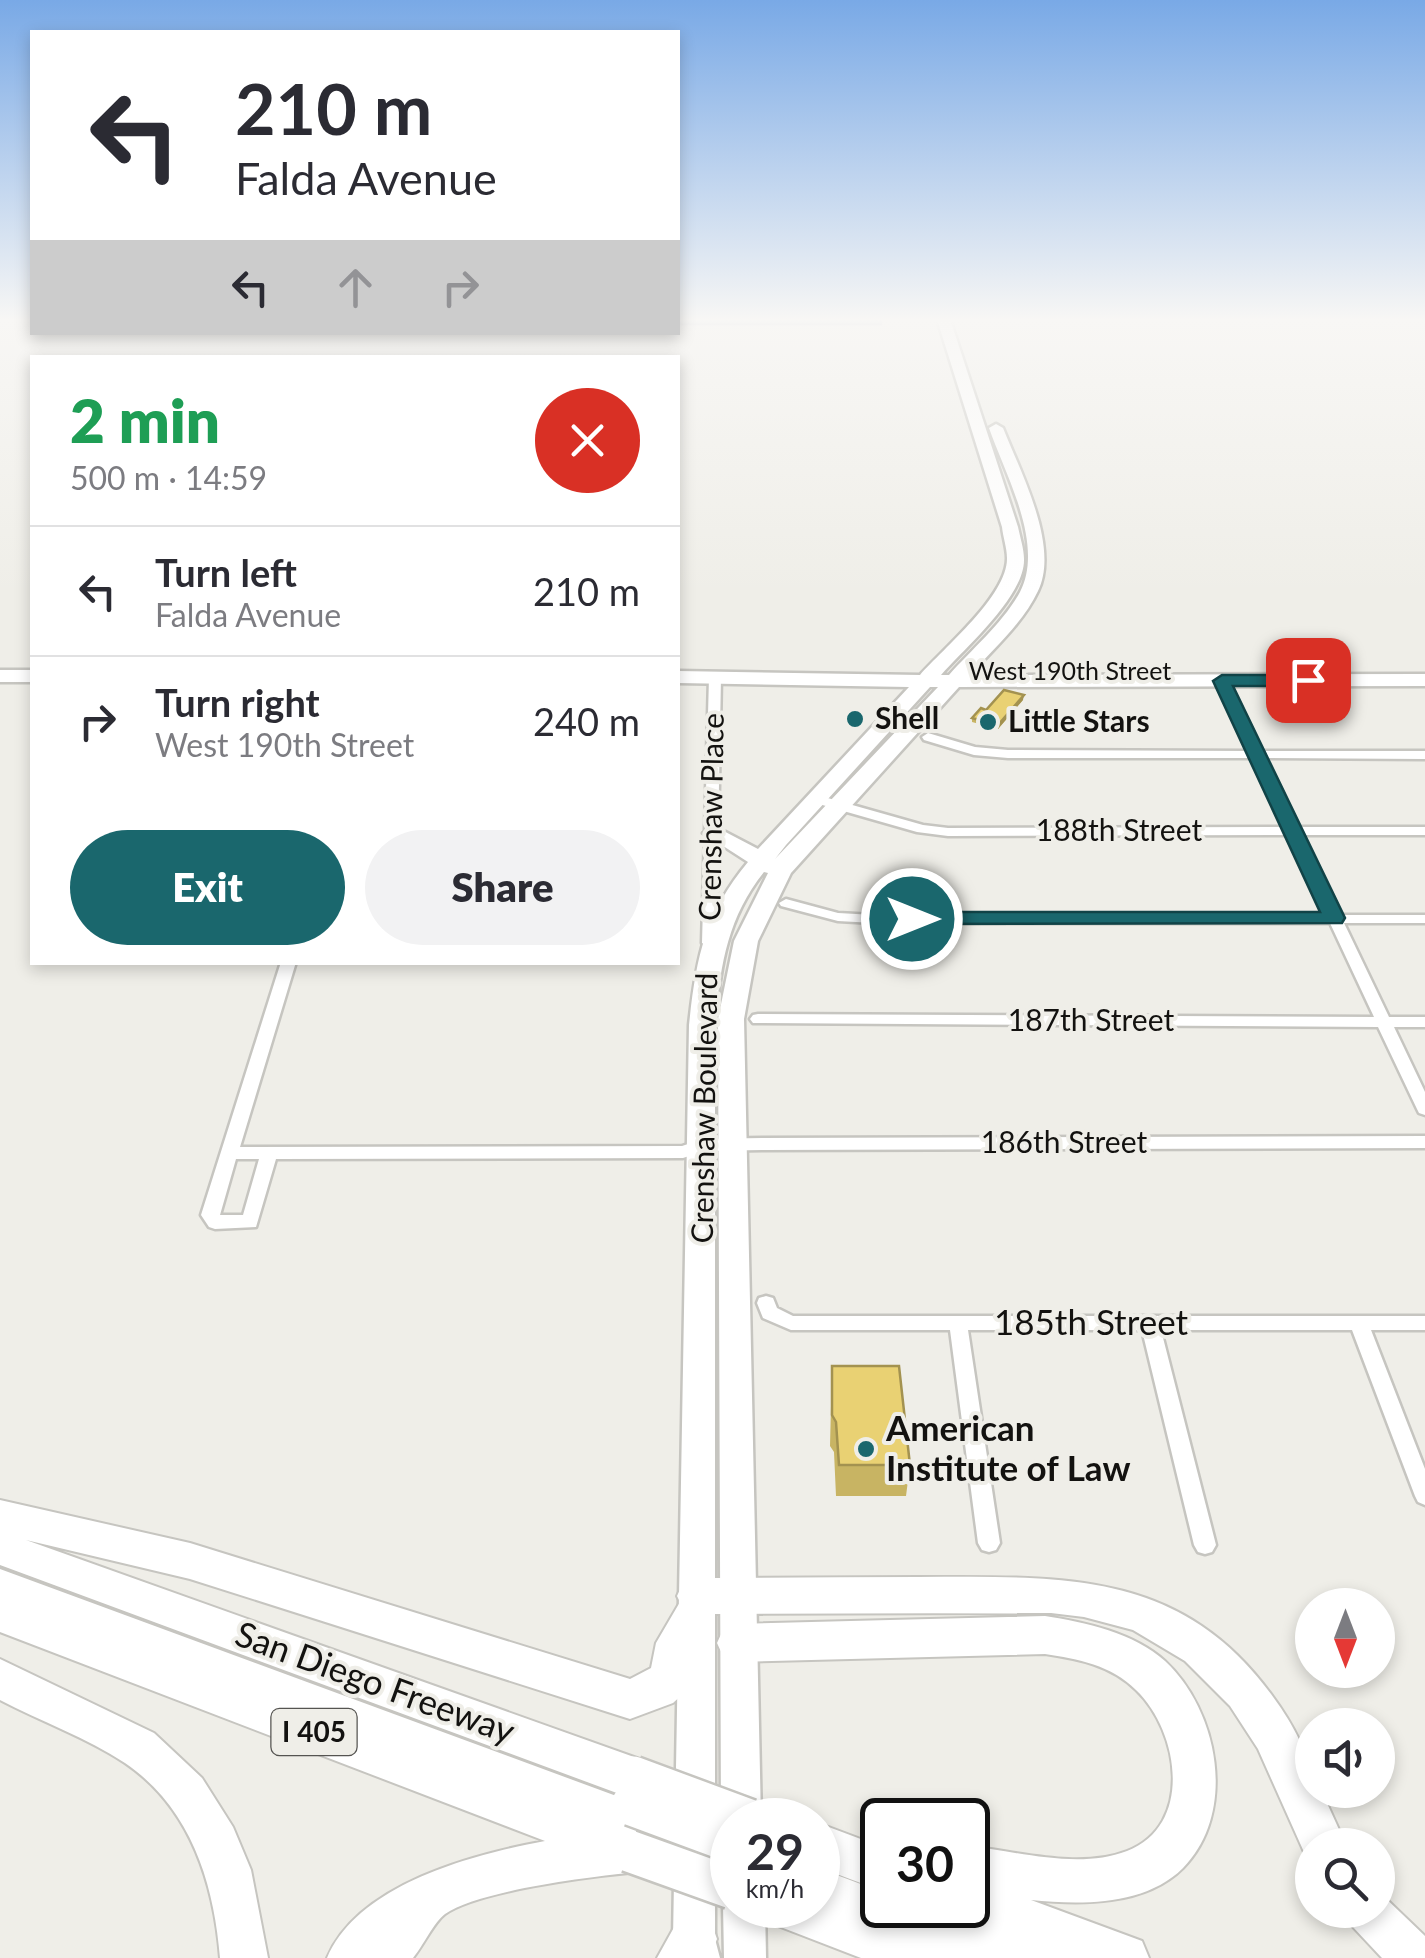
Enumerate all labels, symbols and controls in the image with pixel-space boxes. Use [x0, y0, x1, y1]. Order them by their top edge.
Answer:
text: 210 m [235, 66, 432, 150]
icon: left [70, 70, 200, 200]
text: Falda Avenue [235, 151, 497, 205]
icon: left [223, 260, 278, 315]
icon: ahead [328, 260, 383, 315]
icon: right [433, 260, 488, 315]
text: 2 min [70, 384, 220, 456]
button: close [535, 388, 640, 493]
text: 500 m · 14:59 [70, 458, 267, 497]
text: Turn left [155, 549, 297, 595]
icon: left [70, 564, 125, 619]
text: 210 m [533, 568, 640, 614]
text: Falda Avenue [155, 595, 341, 634]
pin [1266, 638, 1351, 723]
icon: arrive [1281, 653, 1336, 708]
street label: West 190th Street [969, 655, 1171, 685]
text: Turn right [155, 679, 320, 725]
icon: right [70, 694, 125, 749]
text: 240 m [533, 698, 640, 744]
place label: Shell [875, 699, 939, 735]
place label: Little Stars [1008, 702, 1150, 738]
marker: Shell [844, 708, 866, 730]
marker: Little Stars [977, 711, 999, 733]
street label: Crenshaw Place [690, 713, 730, 921]
text: West 190th Street [155, 725, 414, 764]
street label: 188th Street [1036, 811, 1202, 847]
button: Exit [70, 830, 345, 945]
button: Share [365, 830, 640, 945]
position arrow [860, 867, 964, 971]
street label: Crenshaw Boulevard [683, 972, 723, 1244]
street label: 187th Street [1008, 1001, 1174, 1037]
street label: 186th Street [981, 1123, 1147, 1159]
street label: 185th Street [994, 1300, 1188, 1342]
place label: American Institute of Law [885, 1406, 1131, 1488]
marker: American Institute of Law [855, 1438, 877, 1460]
north arrow [1295, 1588, 1395, 1688]
map controls [1295, 1588, 1395, 1928]
street label: San Diego Freeway [230, 1611, 521, 1751]
button: sound [1295, 1708, 1395, 1808]
road number: I 405 [272, 1709, 356, 1755]
speed limit sign: 30 [860, 1798, 990, 1928]
text: 29 [746, 1821, 804, 1881]
button: search [1295, 1828, 1395, 1928]
text: km/h [746, 1873, 804, 1903]

